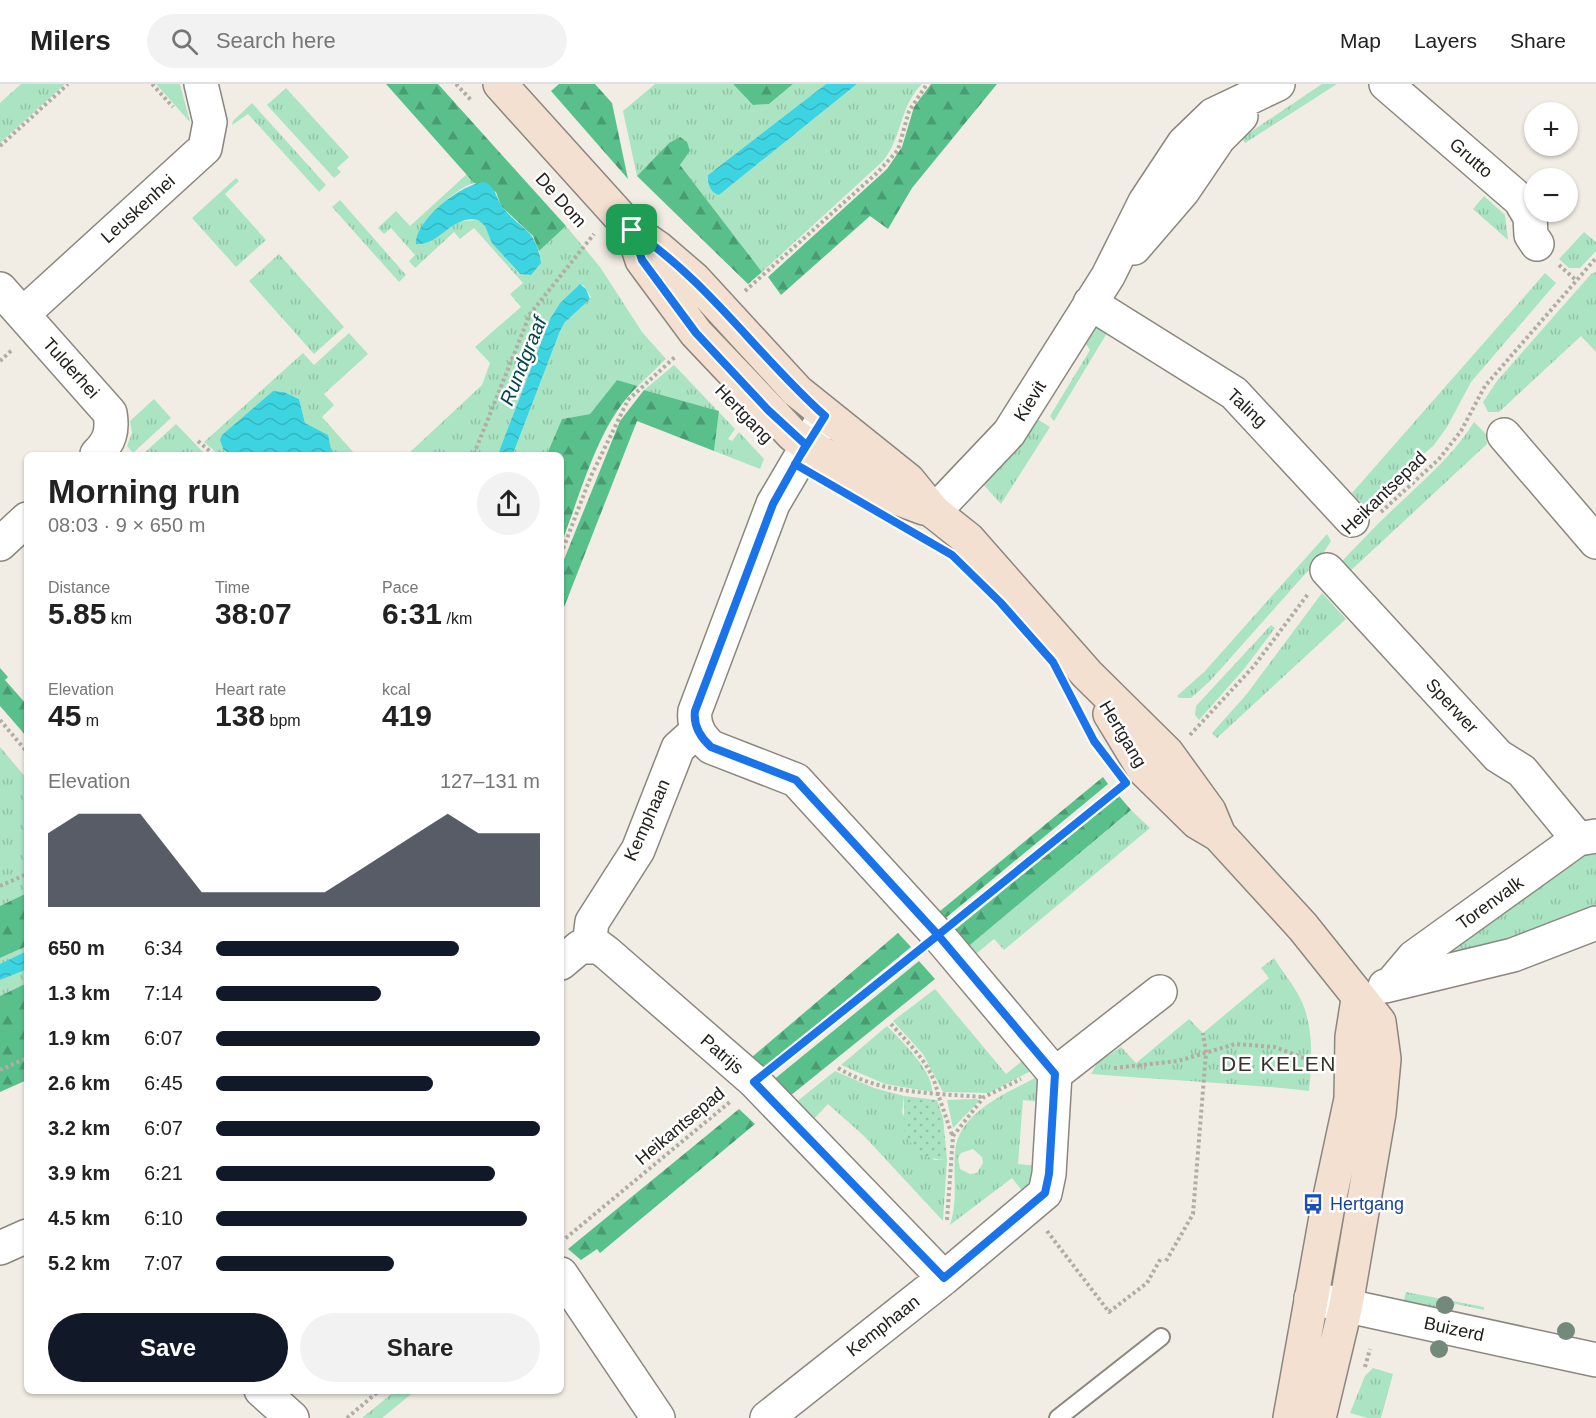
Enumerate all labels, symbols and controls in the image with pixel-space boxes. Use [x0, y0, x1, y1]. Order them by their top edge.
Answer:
search box [147, 14, 567, 68]
text: Milers [30, 25, 111, 56]
icon: search [168, 25, 201, 58]
text: Search here [216, 28, 336, 53]
text: Map [1340, 29, 1381, 52]
text: Layers [1414, 29, 1477, 52]
text: Share [1510, 29, 1566, 52]
map controls [1524, 102, 1578, 222]
button: + [1524, 102, 1578, 156]
street label: Grutto [1446, 134, 1496, 182]
button: − [1524, 168, 1578, 222]
street label: De Dom [531, 169, 591, 231]
street label: Leuskenhei [97, 171, 179, 247]
pin [606, 204, 657, 255]
icon: arrive [615, 213, 648, 246]
water label: Rundgraaf [495, 311, 552, 408]
street label: Tulderhei [39, 334, 103, 402]
street label: Kievit [1010, 377, 1050, 425]
street label: Hertgang [711, 380, 777, 448]
street label: Taling [1223, 385, 1271, 431]
street label: Heikantsepad [1337, 448, 1431, 538]
button: share [477, 472, 540, 535]
text: Morning run [48, 473, 240, 510]
text: 08:03 · 9 × 650 m [48, 514, 205, 536]
text: Distance [48, 579, 110, 596]
text: Time [215, 579, 250, 596]
text: Pace [382, 579, 418, 596]
text: 5.85 [48, 597, 106, 630]
text: 38:07 [215, 597, 292, 630]
text: 6:31 [382, 597, 442, 630]
text: km [106, 610, 132, 627]
text: /km [442, 610, 472, 627]
street label: Sperwer [1422, 675, 1482, 737]
text: Elevation [48, 681, 114, 698]
text: Heart rate [215, 681, 286, 698]
text: kcal [382, 681, 410, 698]
street label: Hertgang [1095, 697, 1151, 771]
text: 45 [48, 699, 81, 732]
text: 138 [215, 699, 265, 732]
text: 419 [382, 699, 432, 732]
text: m [81, 712, 99, 729]
text: bpm [265, 712, 301, 729]
text: Elevation [48, 770, 130, 792]
text: 127–131 m [440, 770, 540, 792]
street label: Kemphaan [620, 776, 674, 864]
street label: Torenvalk [1453, 872, 1528, 934]
text: 650 m [48, 937, 105, 959]
text: 6:34 [144, 937, 183, 959]
text: 1.3 km [48, 982, 110, 1004]
text: 7:14 [144, 982, 183, 1004]
text: 1.9 km [48, 1027, 110, 1049]
text: 6:07 [144, 1027, 183, 1049]
street label: Patrijs [697, 1030, 747, 1078]
district label: DE KELEN [1221, 1052, 1337, 1075]
text: 2.6 km [48, 1072, 110, 1094]
text: 6:45 [144, 1072, 183, 1094]
street label: Heikantsepad [631, 1083, 729, 1169]
text: 3.2 km [48, 1117, 110, 1139]
text: 6:07 [144, 1117, 183, 1139]
text: 3.9 km [48, 1162, 110, 1184]
text: 6:21 [144, 1162, 183, 1184]
bus stop icon: Hertgang [1301, 1192, 1325, 1216]
place label: Hertgang [1330, 1194, 1404, 1214]
text: 4.5 km [48, 1207, 110, 1229]
text: 6:10 [144, 1207, 183, 1229]
text: 5.2 km [48, 1252, 110, 1274]
text: 7:07 [144, 1252, 183, 1274]
street label: Kemphaan [843, 1291, 923, 1361]
button: Save [48, 1313, 288, 1382]
button: Share [300, 1313, 540, 1382]
street label: Buizerd [1422, 1313, 1486, 1345]

